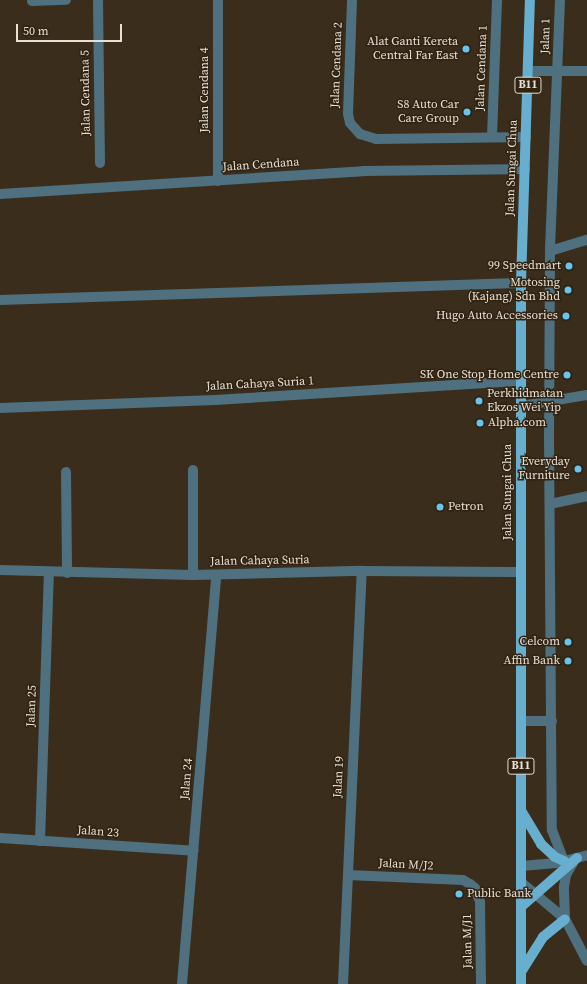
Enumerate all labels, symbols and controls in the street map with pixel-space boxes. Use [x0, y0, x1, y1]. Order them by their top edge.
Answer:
scale bar [18, 16, 124, 42]
street label: Jalan 1 [538, 18, 554, 54]
street label: Jalan Cendana 2 [328, 22, 346, 108]
text: 50 m [23, 23, 49, 39]
street label: Jalan Cendana 1 [473, 25, 491, 111]
place label: Alat Ganti Kereta Central Far East [367, 35, 458, 63]
marker: Alat Ganti Kereta Central Far East [461, 44, 471, 54]
street label: Jalan Cendana 4 [198, 47, 212, 133]
street label: Jalan Cendana 5 [78, 50, 94, 136]
road number: B11 [514, 76, 542, 94]
place label: S8 Auto Car Care Group [397, 98, 459, 126]
marker: S8 Auto Car Care Group [462, 107, 472, 117]
street label: Jalan Sungai Chua [503, 120, 521, 216]
street label: Jalan Cendana [222, 155, 300, 175]
place label: 99 Speedmart [488, 259, 561, 273]
marker: 99 Speedmart [564, 261, 574, 271]
place label: Motosing (Kajang) Sdn Bhd [468, 276, 560, 304]
marker: Motosing (Kajang) Sdn Bhd [563, 285, 573, 295]
place label: Hugo Auto Accessories [436, 309, 558, 323]
marker: Hugo Auto Accessories [561, 311, 571, 321]
place label: SK One Stop Home Centre [420, 368, 559, 382]
marker: SK One Stop Home Centre [562, 370, 572, 380]
street label: Jalan Cahaya Suria 1 [206, 374, 314, 394]
place label: Perkhidmatan Ekzos Wei Yip [487, 387, 563, 415]
marker: Perkhidmatan Ekzos Wei Yip [474, 396, 484, 406]
place label: Alpha.com [488, 416, 546, 430]
marker: Alpha.com [475, 418, 485, 428]
street label: Jalan Sungai Chua [501, 444, 515, 540]
place label: Everyday Furniture [518, 455, 570, 483]
marker: Everyday Furniture [573, 464, 583, 474]
place label: Petron [448, 500, 484, 514]
marker: Petron [435, 502, 445, 512]
street label: Jalan Cahaya Suria [210, 553, 310, 569]
place label: Celcom [520, 635, 560, 649]
marker: Celcom [563, 637, 573, 647]
place label: Affin Bank [504, 654, 560, 668]
marker: Affin Bank [563, 656, 573, 666]
street label: Jalan 25 [24, 685, 40, 727]
street label: Jalan 19 [331, 756, 347, 798]
road number: B11 [507, 757, 535, 775]
street label: Jalan 24 [178, 758, 196, 800]
street label: Jalan 23 [77, 823, 119, 841]
street label: Jalan M/J2 [378, 856, 434, 874]
place label: Public Bank [467, 887, 531, 901]
marker: Public Bank [454, 889, 464, 899]
street label: Jalan M/J1 [460, 913, 476, 969]

